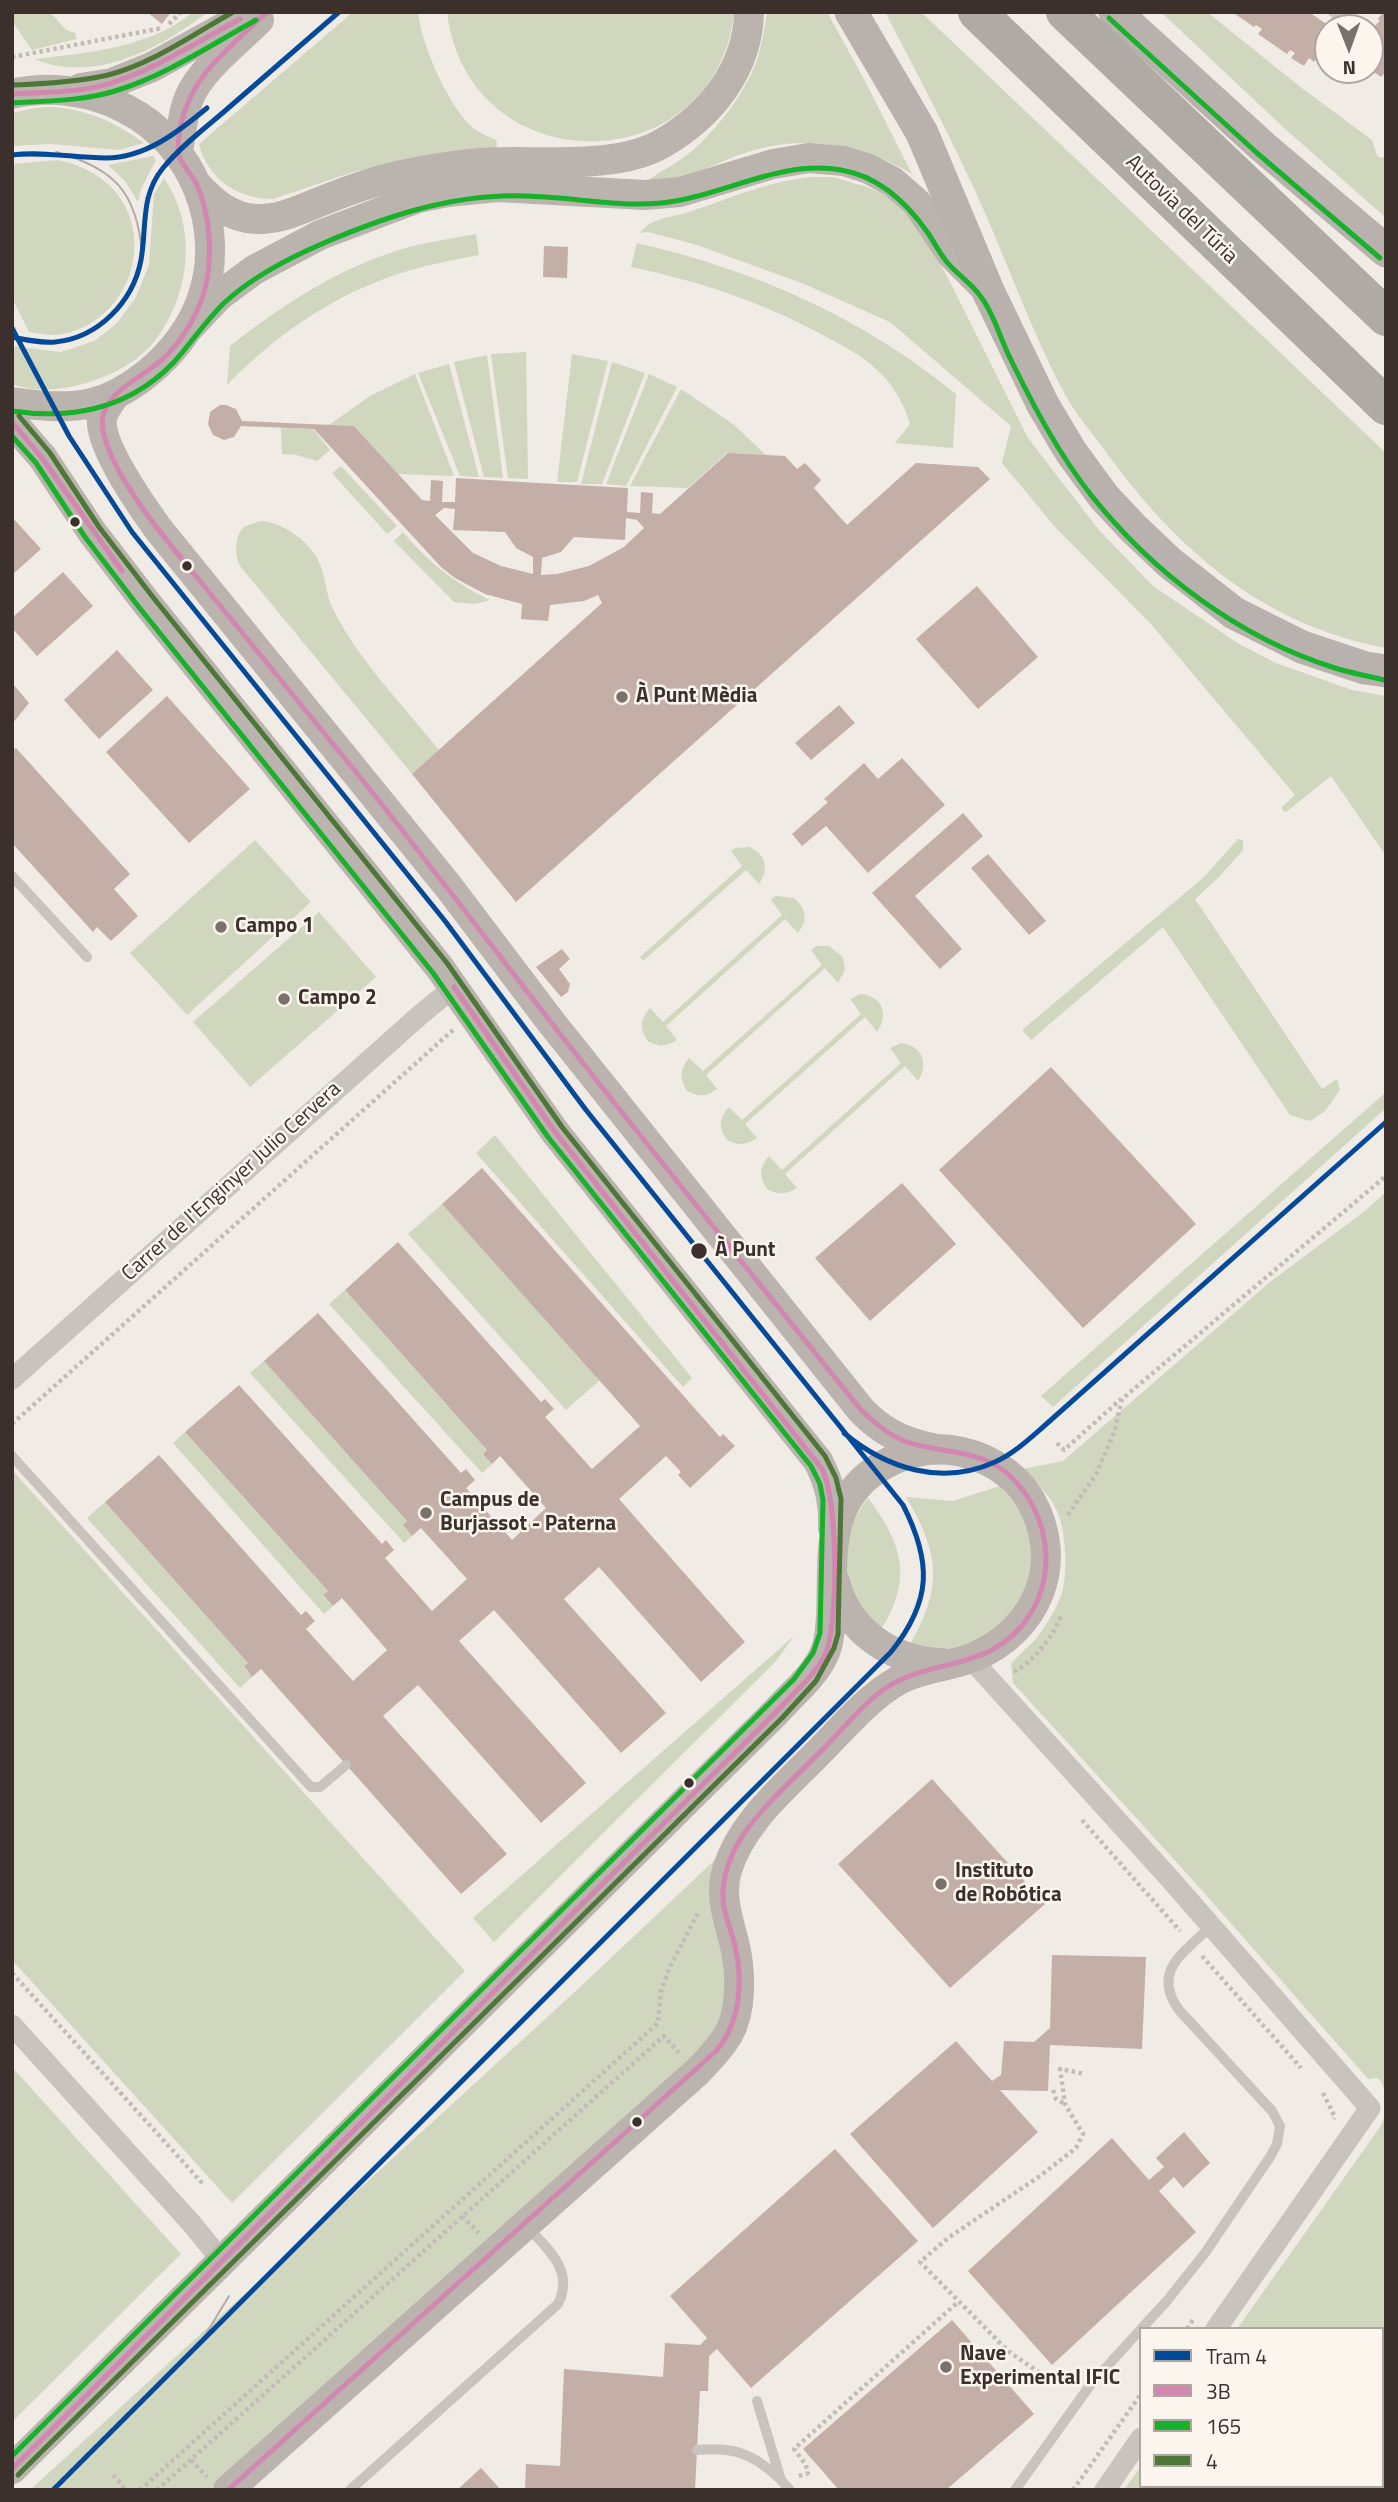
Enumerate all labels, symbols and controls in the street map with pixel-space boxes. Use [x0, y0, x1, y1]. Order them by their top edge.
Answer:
north arrow [1314, 14, 1384, 84]
text: N [1343, 54, 1356, 83]
street label: Autovia del Túria [1120, 150, 1242, 270]
unlabelled marker [68, 515, 82, 529]
unlabelled marker [180, 559, 194, 573]
place label: À Punt Mèdia [636, 684, 757, 710]
marker: À Punt Mèdia [614, 689, 630, 705]
place label: Campo 1 [235, 914, 314, 940]
marker: Campo 1 [213, 919, 229, 935]
place label: Campo 2 [298, 986, 377, 1012]
marker: Campo 2 [276, 991, 292, 1007]
street label: Carrer de l'Enginyer Julio Cervera [117, 1077, 347, 1287]
place label: À Punt [715, 1238, 776, 1264]
marker: À Punt [689, 1241, 709, 1261]
place label: Campus de Burjassot - Paterna [440, 1488, 616, 1538]
marker: Campus de Burjassot - Paterna [418, 1505, 434, 1521]
unlabelled marker [682, 1776, 696, 1790]
place label: Instituto de Robótica [955, 1859, 1062, 1909]
marker: Instituto de Robótica [933, 1876, 949, 1892]
unlabelled marker [630, 2115, 644, 2129]
legend [1139, 2327, 1384, 2488]
text: Tram 4 [1206, 2340, 1267, 2372]
place label: Nave Experimental IFIC [960, 2342, 1120, 2392]
marker: Nave Experimental IFIC [938, 2359, 954, 2375]
text: 3B [1206, 2375, 1231, 2407]
text: 165 [1206, 2410, 1241, 2442]
text: 4 [1206, 2445, 1218, 2477]

